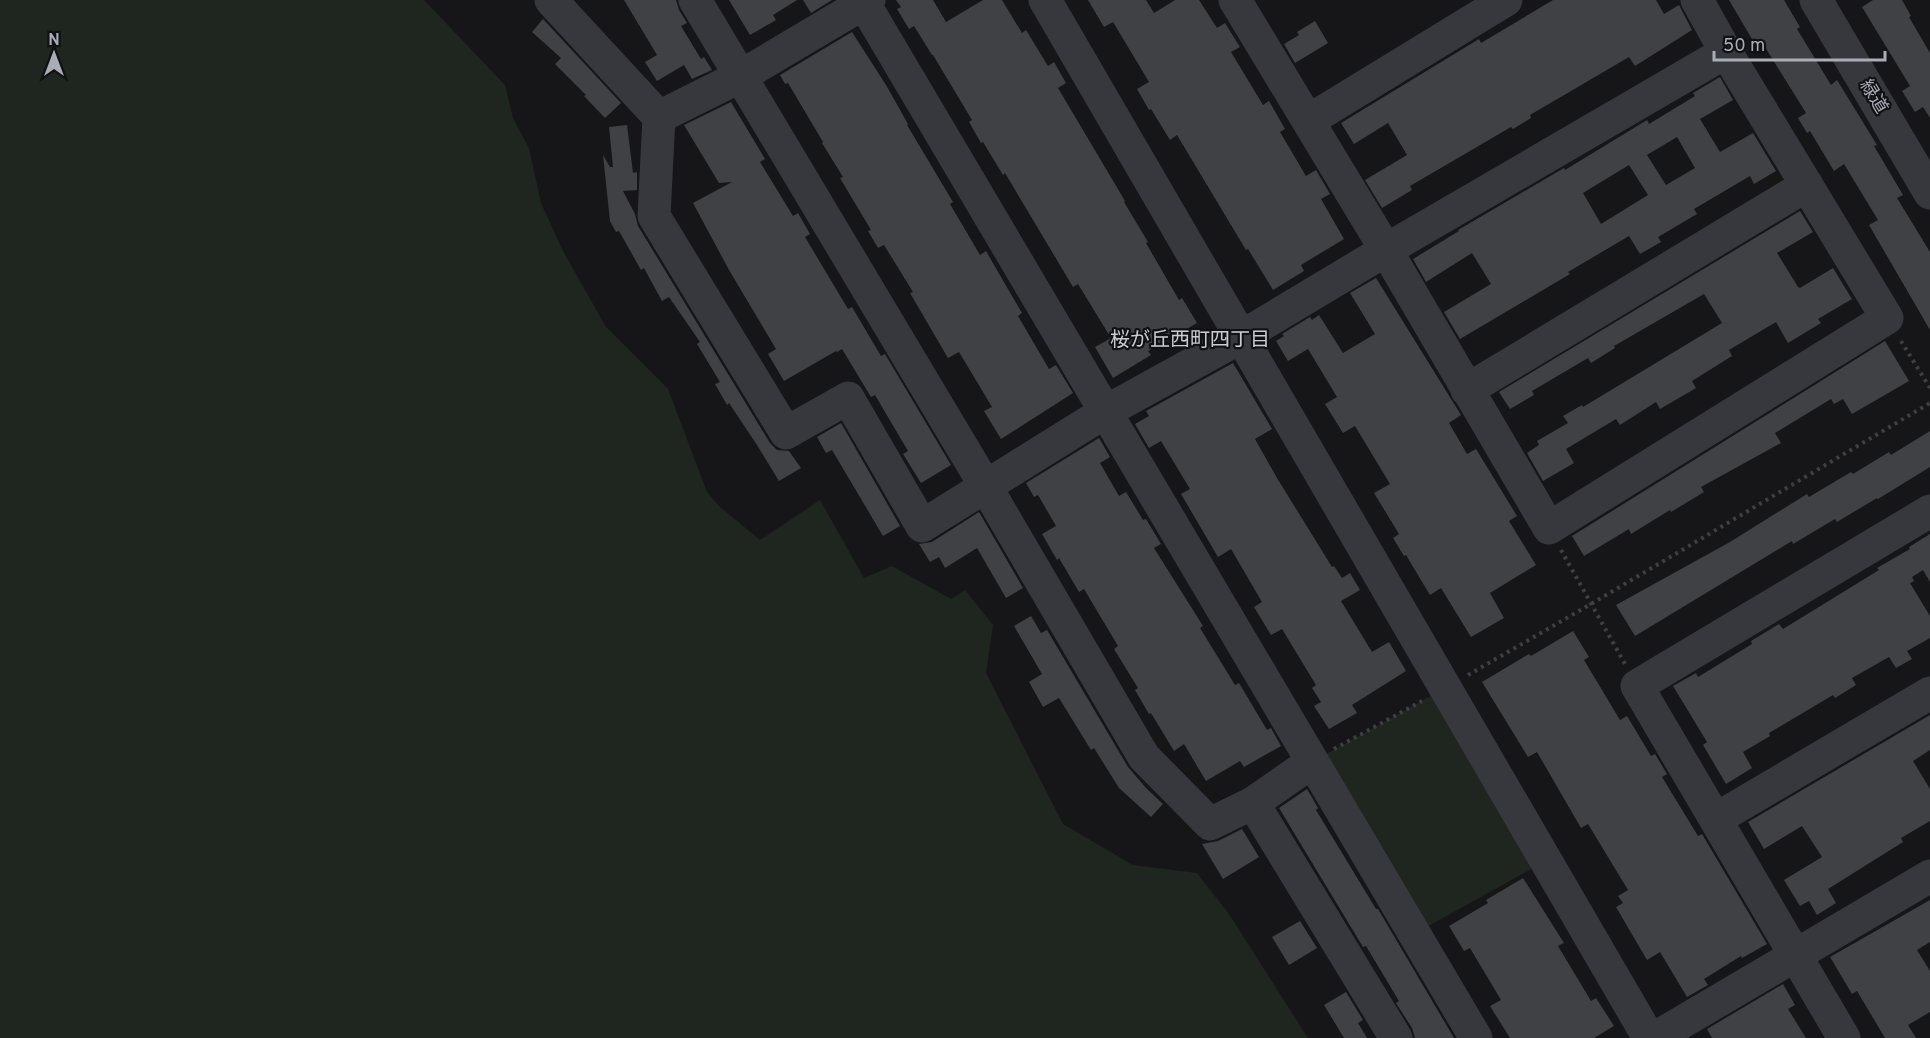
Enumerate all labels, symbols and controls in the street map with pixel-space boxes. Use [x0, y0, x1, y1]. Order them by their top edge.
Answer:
north arrow [24, 24, 84, 84]
scale bar [1714, 24, 1885, 62]
text: N [48, 31, 60, 51]
text: 50 m [1723, 35, 1765, 58]
street label: 緑道 [1854, 76, 1892, 118]
district label: 桜が丘西町四丁目 [1110, 328, 1270, 354]

